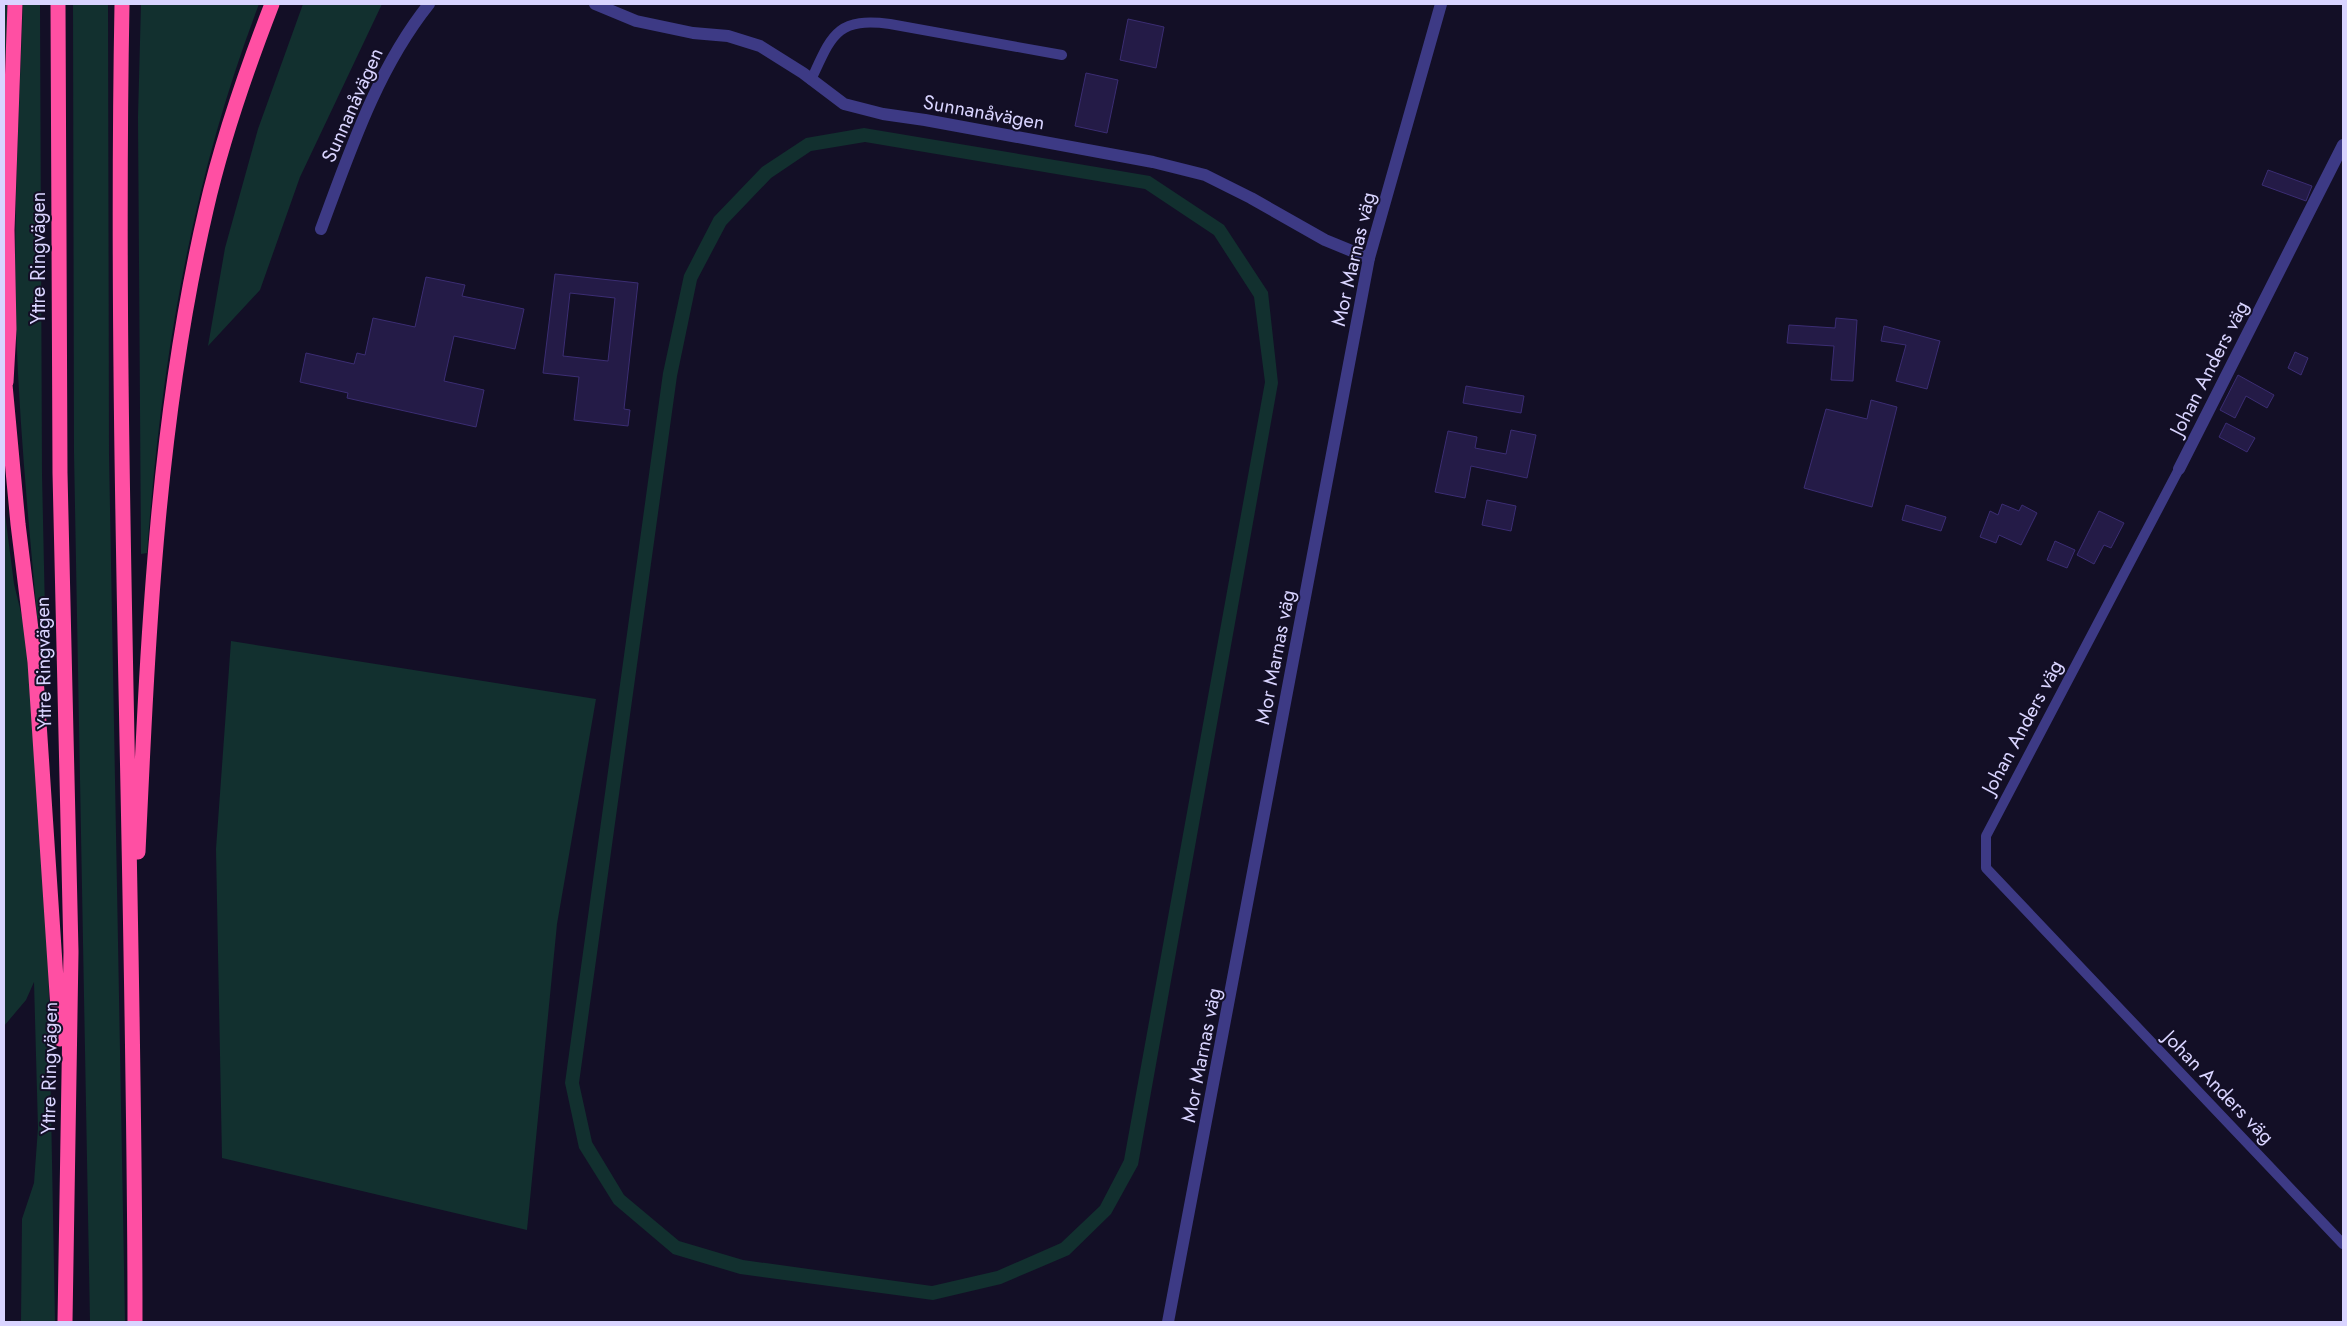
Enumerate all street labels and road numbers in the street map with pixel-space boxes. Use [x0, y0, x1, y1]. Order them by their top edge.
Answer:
street label: Sunnanåvägen [314, 43, 391, 167]
street label: Sunnanåvägen [921, 88, 1047, 137]
street label: Mor Marnas väg [1324, 189, 1383, 329]
street label: Yttre Ringvägen [24, 192, 53, 324]
street label: Johan Anders väg [2161, 295, 2256, 444]
street label: Mor Marnas väg [1248, 587, 1303, 727]
street label: Yttre Ringvägen [28, 596, 59, 730]
street label: Johan Anders väg [1973, 655, 2070, 802]
street label: Mor Marnas väg [1174, 985, 1229, 1125]
street label: Yttre Ringvägen [34, 1001, 65, 1135]
street label: Johan Anders väg [2155, 1022, 2281, 1151]

